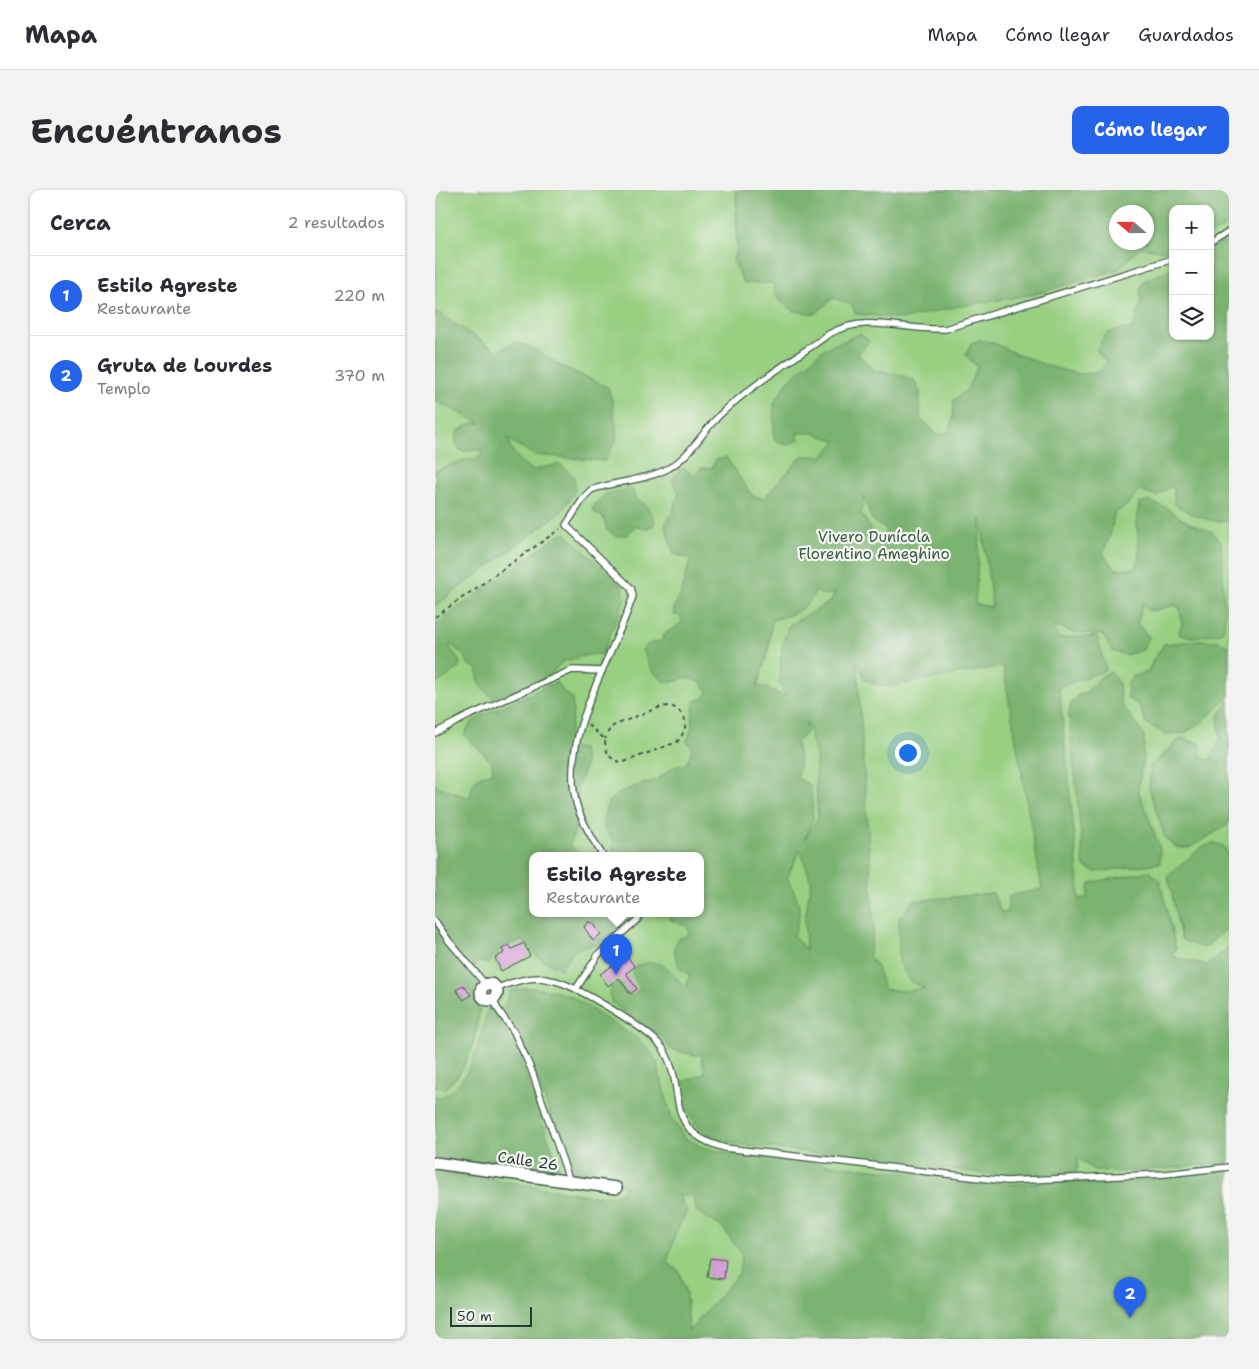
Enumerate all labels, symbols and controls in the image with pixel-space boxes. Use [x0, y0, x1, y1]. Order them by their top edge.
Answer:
text: Mapa [25, 19, 97, 51]
text: Mapa [927, 23, 977, 47]
text: Cómo llegar [1005, 23, 1110, 47]
text: Guardados [1138, 23, 1234, 47]
button: Cómo llegar [1072, 106, 1229, 154]
text: Encuéntranos [30, 107, 282, 154]
north arrow [1109, 205, 1154, 250]
map controls [1169, 205, 1214, 340]
button: + [1169, 205, 1214, 250]
text: Cerca [50, 209, 111, 237]
text: 2 resultados [287, 212, 385, 233]
button: − [1169, 250, 1214, 295]
text: Estilo Agreste [97, 273, 238, 298]
text: 1 [62, 285, 70, 306]
text: 220 m [333, 285, 385, 306]
button: layers [1169, 295, 1214, 340]
text: Restaurante [97, 298, 191, 319]
text: Gruta de Lourdes [97, 353, 272, 378]
text: 2 [60, 365, 72, 386]
text: 370 m [334, 365, 385, 386]
text: Templo [97, 378, 151, 399]
park label: Vivero Dunícola Florentino Ameghino [798, 527, 950, 564]
your location [895, 740, 921, 766]
popup [529, 852, 704, 917]
text: Estilo Agreste [546, 862, 687, 887]
text: Restaurante [546, 887, 640, 908]
pin: 1 [600, 934, 632, 975]
street label: Calle 26 [496, 1147, 560, 1175]
pin: 2 [1114, 1277, 1146, 1318]
scale bar [450, 1304, 533, 1327]
text: 50 m [457, 1307, 492, 1325]

